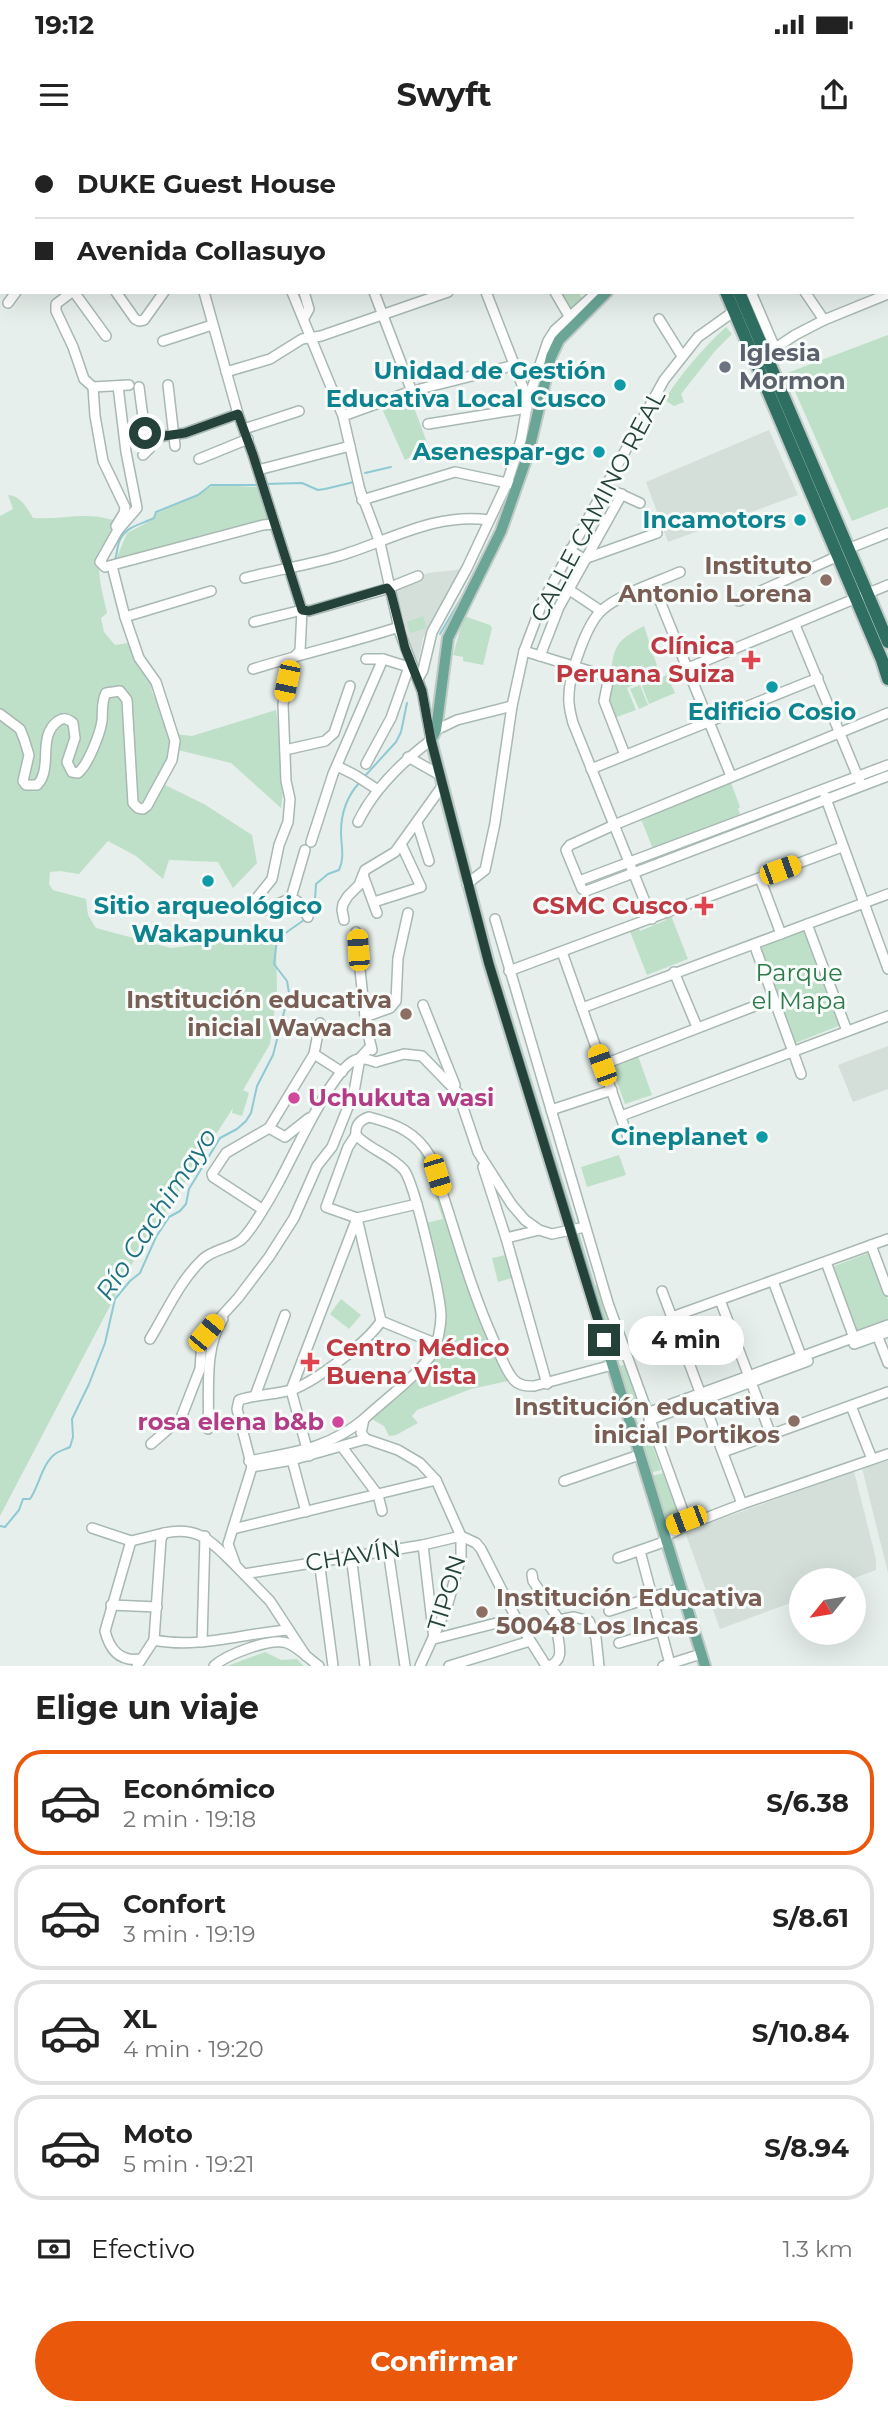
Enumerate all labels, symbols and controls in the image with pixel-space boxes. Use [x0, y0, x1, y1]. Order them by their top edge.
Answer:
text: 19:12 [35, 9, 94, 41]
text: Swyft [396, 75, 492, 114]
icon: menu [35, 76, 73, 114]
icon: share [815, 76, 853, 114]
text: DUKE Guest House [77, 168, 336, 200]
text: Avenida Collasuyo [77, 235, 326, 267]
place label: Iglesia Mormon [739, 338, 845, 395]
place label: Unidad de Gestión Educativa Local Cusco [326, 356, 606, 413]
marker: Iglesia Mormon [717, 359, 733, 375]
marker: Unidad de Gestión Educativa Local Cusco [612, 377, 628, 393]
street label: CALLE CAMINO REAL [524, 385, 671, 627]
route start [129, 417, 161, 449]
place label: Asenespar-gc [412, 437, 585, 466]
marker: Asenespar-gc [591, 444, 607, 460]
place label: Incamotors [643, 505, 786, 534]
marker: Incamotors [792, 512, 808, 528]
place label: Instituto Antonio Lorena [617, 551, 812, 608]
marker: Instituto Antonio Lorena [818, 572, 834, 588]
place label: Clínica Peruana Suiza [556, 631, 735, 688]
marker: Clínica Peruana Suiza [741, 650, 761, 670]
car [273, 658, 302, 704]
marker: Edificio Cosio [764, 679, 780, 695]
place label: Edificio Cosio [688, 697, 856, 726]
car [757, 853, 804, 887]
marker: Sitio arqueológico Wakapunku [200, 873, 216, 889]
place label: Sitio arqueológico Wakapunku [94, 891, 322, 948]
place label: CSMC Cusco [532, 891, 688, 920]
marker: CSMC Cusco [694, 896, 714, 916]
car [347, 928, 370, 972]
park label: Parque el Mapa [752, 958, 846, 1015]
place label: Institución educativa inicial Wawacha [126, 985, 392, 1042]
marker: Institución educativa inicial Wawacha [398, 1006, 414, 1022]
car [585, 1042, 620, 1088]
place label: Uchukuta wasi [308, 1083, 494, 1112]
marker: Uchukuta wasi [286, 1090, 302, 1106]
water label: Río Cachimayo [88, 1122, 224, 1306]
place label: Cineplanet [611, 1122, 749, 1151]
marker: Cineplanet [754, 1129, 770, 1145]
car [421, 1152, 454, 1198]
car [185, 1310, 228, 1356]
callout: 4 min [628, 1316, 744, 1364]
route end [588, 1324, 620, 1356]
text: 4 min [651, 1326, 721, 1354]
place label: Centro Médico Buena Vista [326, 1333, 509, 1390]
marker: Centro Médico Buena Vista [300, 1352, 320, 1372]
place label: Institución educativa inicial Portikos [514, 1392, 780, 1449]
place label: rosa elena b&b [138, 1407, 324, 1436]
marker: Institución educativa inicial Portikos [786, 1413, 802, 1429]
marker: rosa elena b&b [330, 1414, 346, 1430]
car [663, 1503, 710, 1537]
street label: CHAVÍN [303, 1534, 403, 1577]
street label: TIPON [421, 1551, 472, 1634]
north arrow [789, 1568, 866, 1645]
map controls [789, 1568, 866, 1645]
place label: Institución Educativa 50048 Los Incas [496, 1583, 763, 1640]
marker: Institución Educativa 50048 Los Incas [474, 1604, 490, 1620]
text: Elige un viaje [35, 1688, 259, 1727]
icon: car [39, 1771, 102, 1834]
text: Económico [123, 1773, 275, 1805]
text: S/6.38 [766, 1787, 849, 1819]
text: 2 min · 19:18 [123, 1805, 256, 1833]
icon: car [39, 1886, 102, 1949]
text: Confort [123, 1888, 226, 1920]
text: S/8.61 [772, 1902, 849, 1934]
text: 3 min · 19:19 [123, 1920, 255, 1948]
icon: car [39, 2001, 102, 2064]
text: XL [123, 2003, 157, 2035]
text: S/10.84 [752, 2017, 849, 2049]
text: 4 min · 19:20 [123, 2035, 264, 2063]
icon: car [39, 2116, 102, 2179]
text: Moto [123, 2118, 193, 2150]
text: S/8.94 [764, 2132, 849, 2164]
text: 5 min · 19:21 [123, 2150, 255, 2178]
icon: cash [35, 2230, 73, 2268]
text: Efectivo [91, 2233, 195, 2265]
text: 1.3 km [783, 2235, 853, 2263]
button: Confirmar [35, 2321, 853, 2401]

